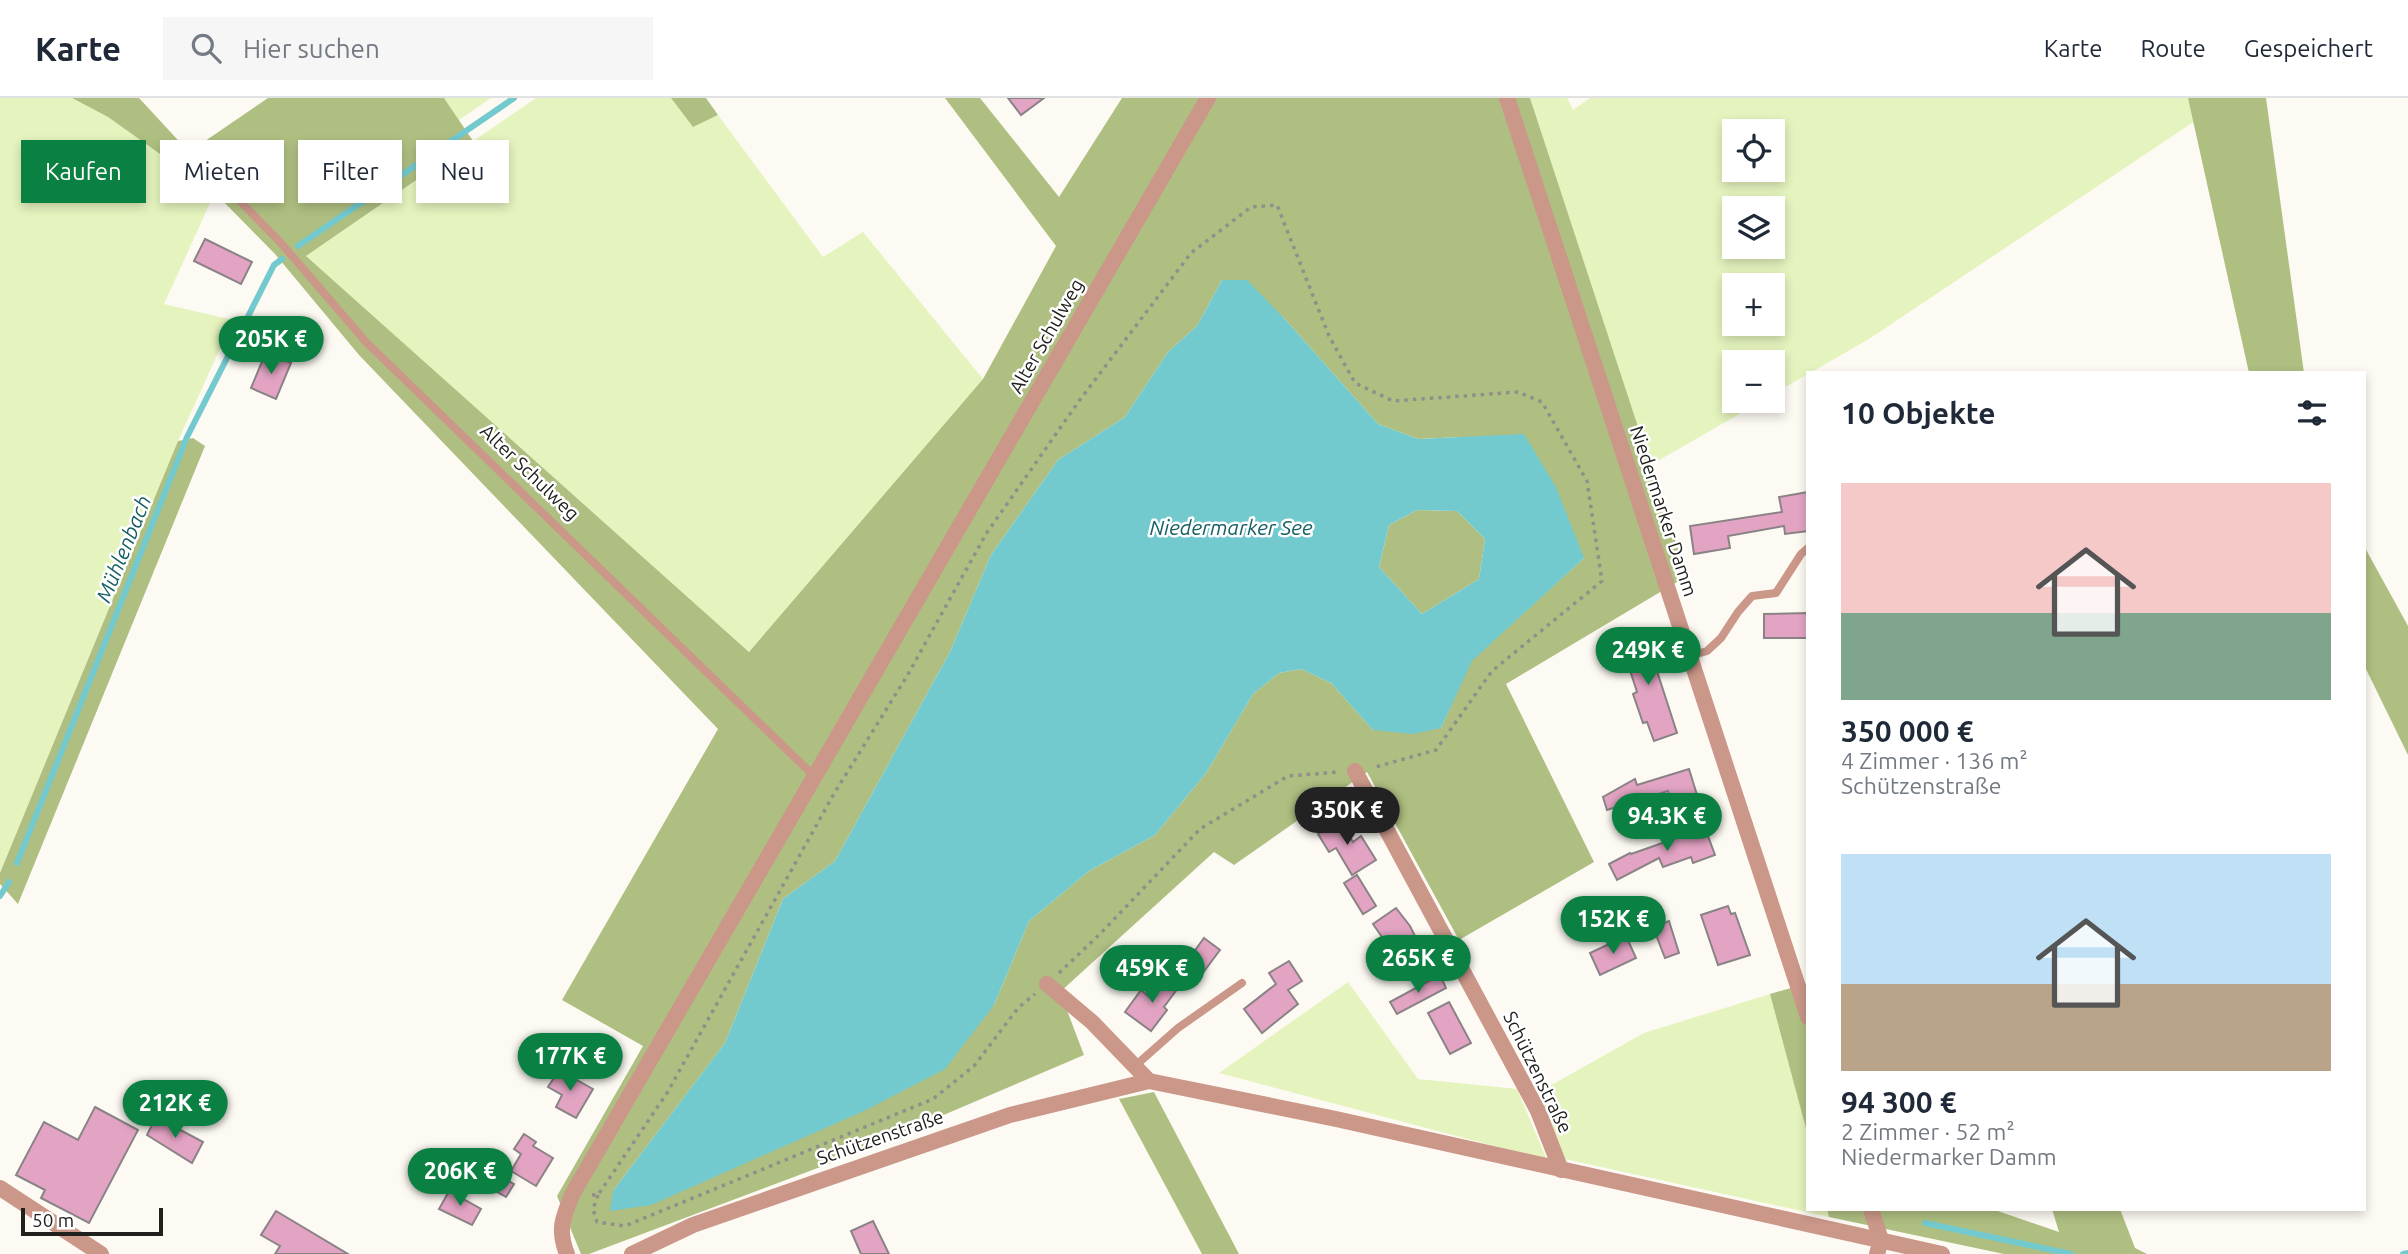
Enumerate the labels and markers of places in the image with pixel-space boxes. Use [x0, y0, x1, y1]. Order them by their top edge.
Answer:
pin: 205K € [214, 316, 328, 376]
pin: 249K € [1591, 628, 1705, 687]
pin: 350K € [1290, 788, 1404, 847]
pin: 94.3K € [1602, 794, 1732, 853]
pin: 152K € [1556, 896, 1670, 956]
pin: 265K € [1361, 936, 1475, 995]
pin: 459K € [1095, 946, 1209, 1005]
pin: 177K € [513, 1034, 627, 1093]
pin: 212K € [118, 1080, 232, 1140]
pin: 206K € [403, 1148, 517, 1208]

